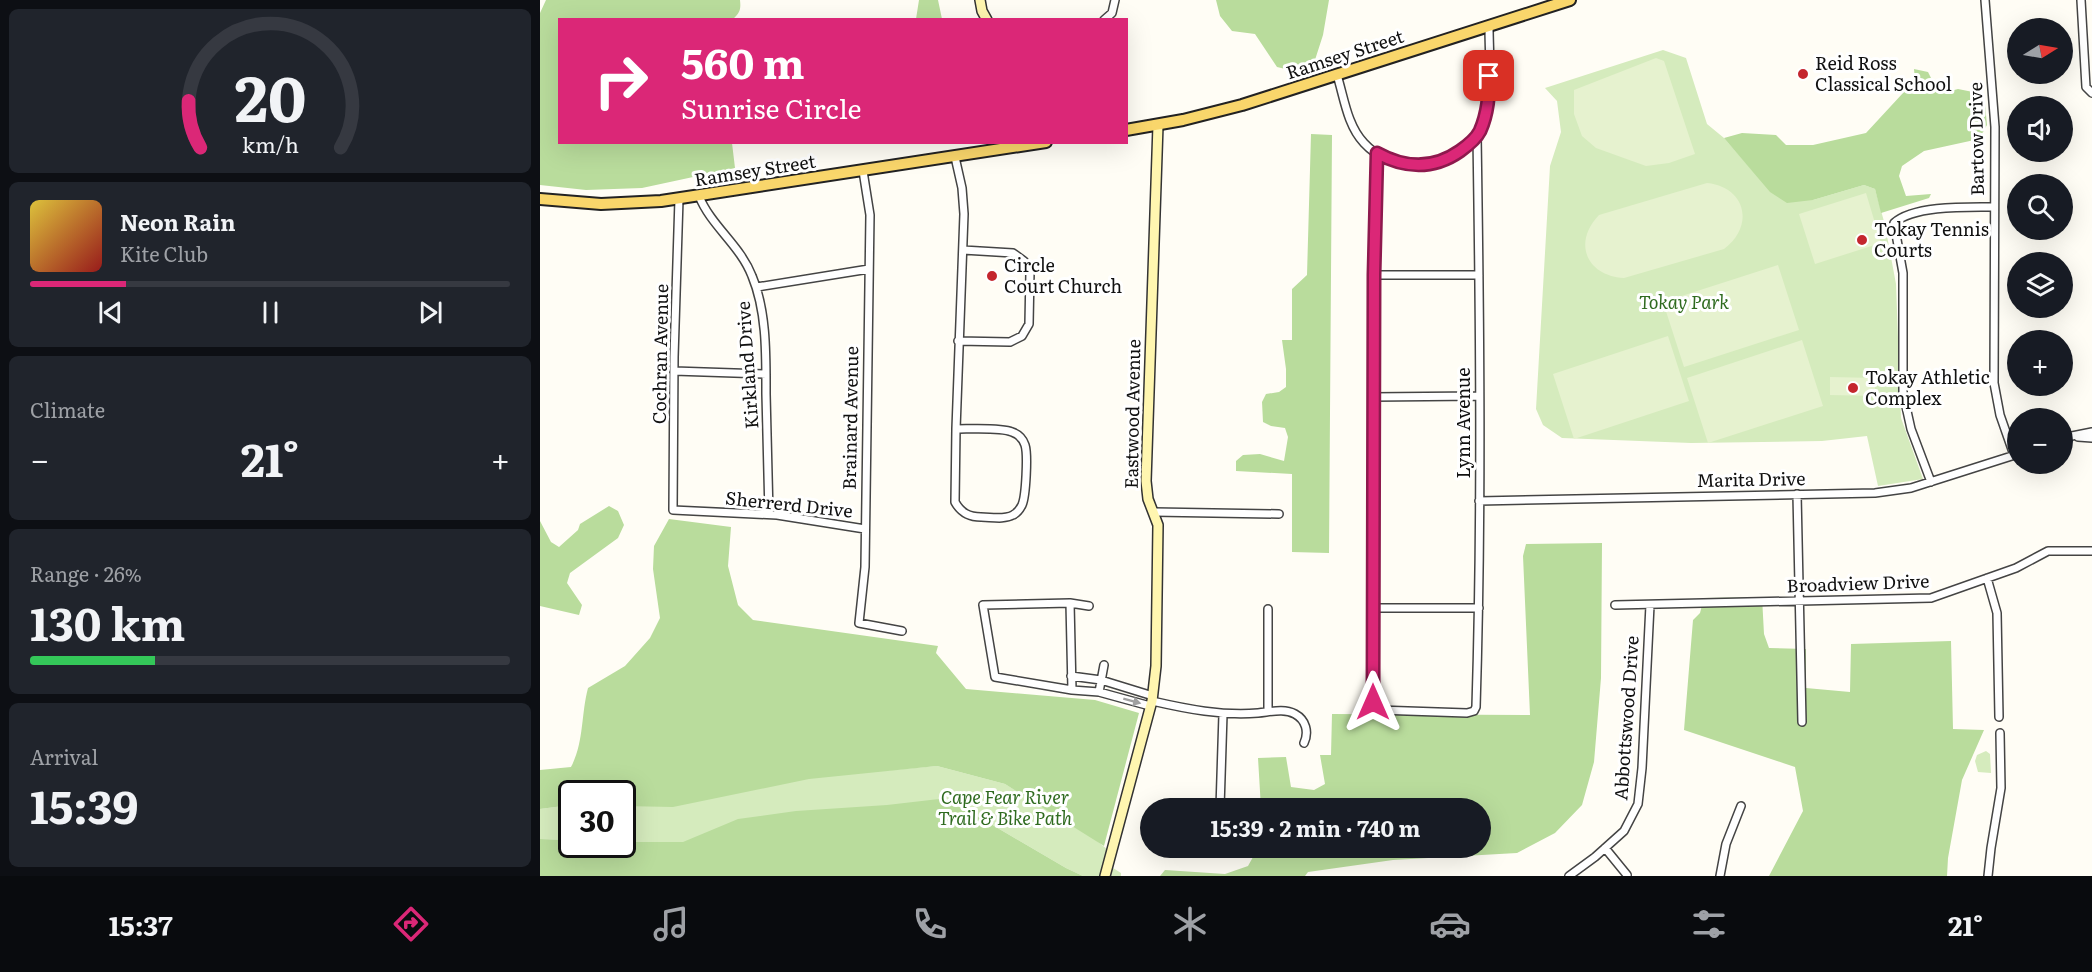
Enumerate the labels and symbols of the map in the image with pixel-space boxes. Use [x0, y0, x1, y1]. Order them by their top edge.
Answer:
north arrow [2007, 18, 2073, 84]
street label: Ramsey Street [1282, 22, 1408, 85]
place label: Reid Ross Classical School [1815, 49, 1952, 97]
pin [1463, 50, 1514, 101]
marker: Reid Ross Classical School [1796, 67, 1810, 81]
street label: Bartow Drive [1961, 82, 1990, 196]
street label: Ramsey Street [692, 147, 818, 192]
place label: Tokay Tennis Courts [1874, 215, 1989, 263]
marker: Tokay Tennis Courts [1855, 233, 1869, 247]
place label: Circle Court Church [1004, 251, 1122, 299]
marker: Circle Court Church [985, 269, 999, 283]
street label: Cochran Avenue [645, 284, 674, 424]
park label: Tokay Park [1639, 288, 1729, 315]
street label: Kirkland Drive [729, 300, 764, 430]
street label: Eastwood Avenue [1117, 339, 1146, 489]
street label: Brainard Avenue [835, 346, 864, 490]
place label: Tokay Athletic Complex [1865, 363, 1990, 411]
street label: Lynn Avenue [1449, 367, 1476, 479]
marker: Tokay Athletic Complex [1846, 381, 1860, 395]
street label: Marita Drive [1696, 464, 1806, 493]
street label: Sherrerd Drive [724, 483, 854, 524]
street label: Broadview Drive [1786, 567, 1930, 598]
street label: Abbottswood Drive [1606, 635, 1645, 801]
position arrow [1341, 670, 1405, 734]
one-way arrow [1123, 697, 1141, 706]
speed limit sign: 30 [558, 780, 636, 858]
park label: Cape Fear River Trail & Bike Path [938, 783, 1073, 831]

